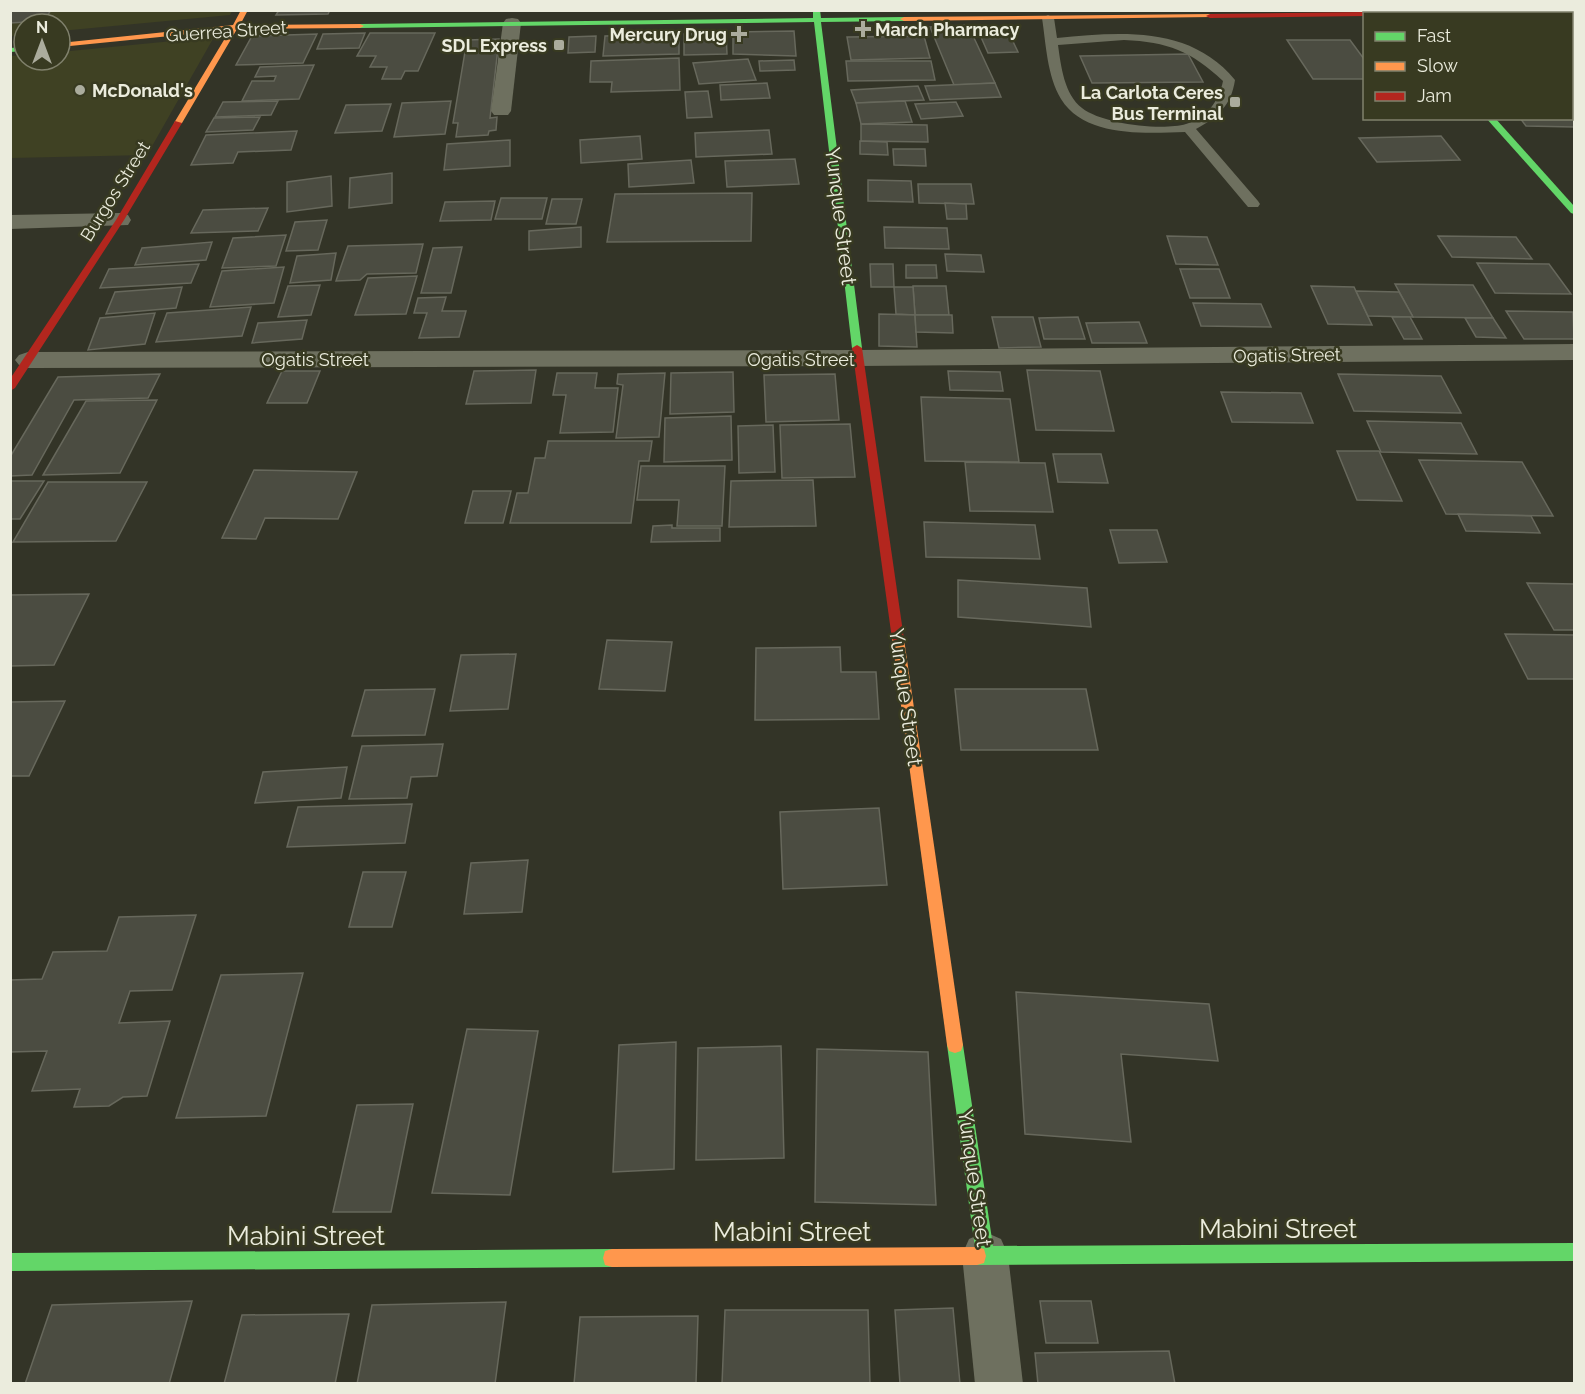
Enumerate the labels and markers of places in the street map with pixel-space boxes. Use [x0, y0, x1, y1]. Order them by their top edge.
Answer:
place label: March Pharmacy [875, 19, 1019, 40]
marker: March Pharmacy [856, 22, 870, 36]
place label: Mercury Drug [610, 24, 727, 45]
marker: Mercury Drug [732, 27, 746, 41]
place label: SDL Express [442, 35, 547, 56]
marker: SDL Express [552, 38, 566, 52]
place label: McDonald's [92, 80, 193, 101]
place label: La Carlota Ceres Bus Terminal [1081, 82, 1223, 124]
marker: McDonald's [73, 83, 87, 97]
marker: La Carlota Ceres Bus Terminal [1228, 95, 1242, 109]

